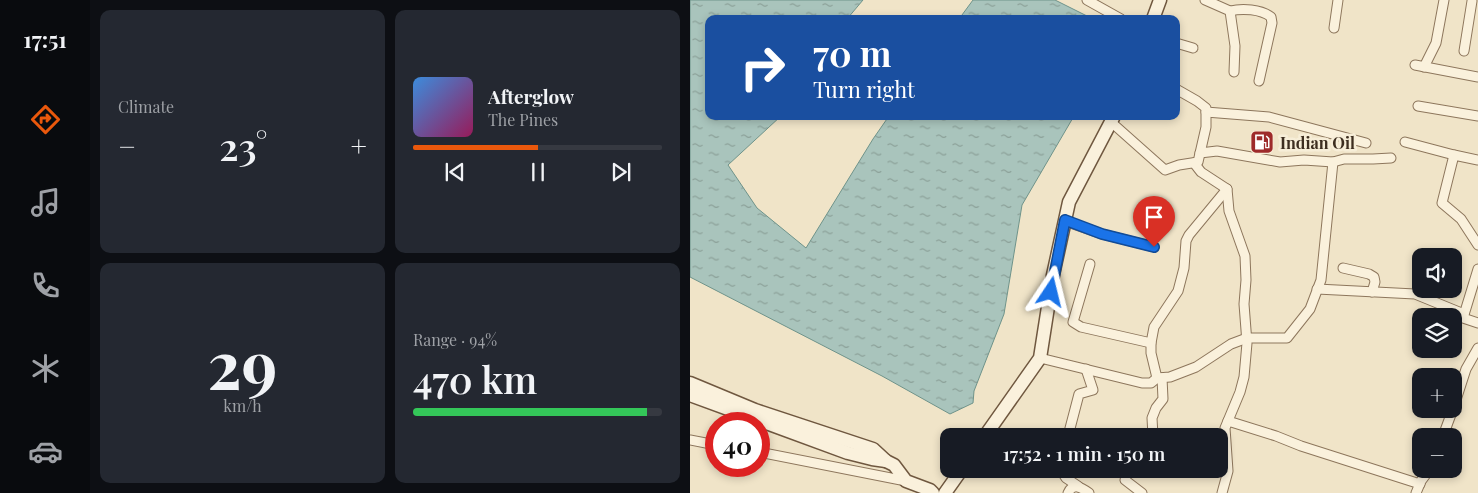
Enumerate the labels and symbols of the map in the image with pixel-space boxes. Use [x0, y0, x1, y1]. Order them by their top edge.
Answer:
fuel station icon: Indian Oil [1249, 129, 1275, 155]
place label: Indian Oil [1280, 132, 1355, 153]
pin [1133, 196, 1175, 247]
position arrow [1024, 265, 1076, 317]
speed limit sign: 40 [705, 412, 770, 477]

